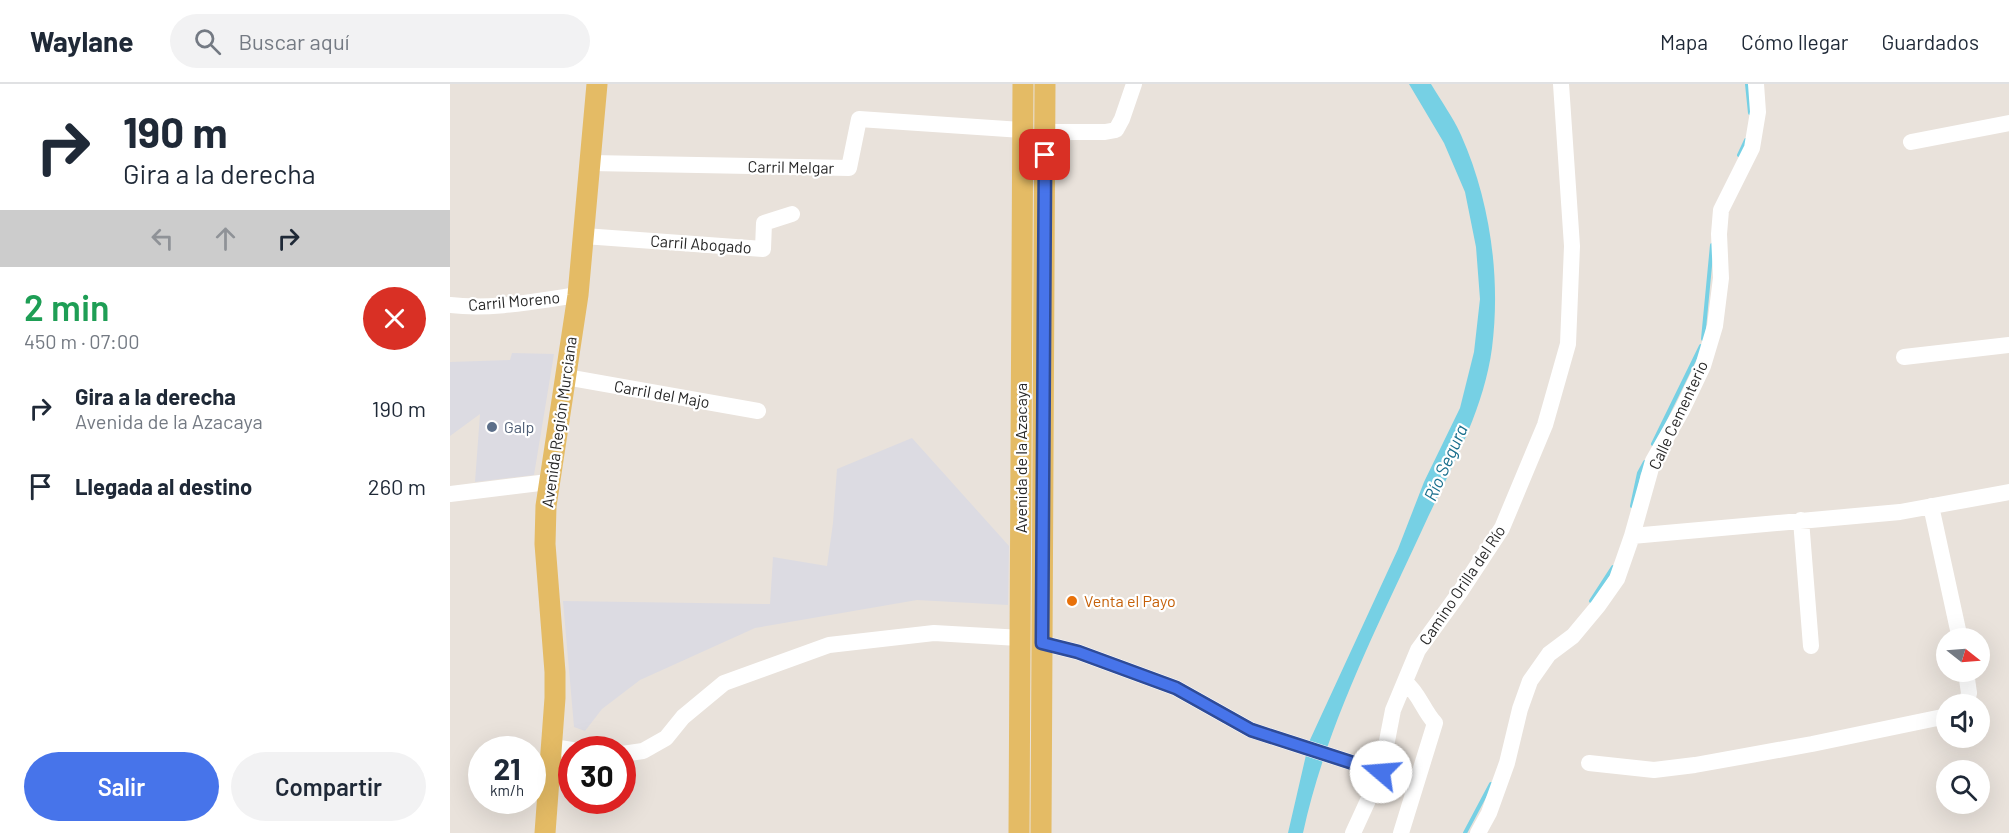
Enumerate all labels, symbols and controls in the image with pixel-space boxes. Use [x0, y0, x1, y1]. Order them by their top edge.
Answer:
search box [170, 14, 590, 68]
text: Waylane [30, 24, 134, 58]
icon: search [191, 25, 224, 58]
text: Buscar aquí [239, 28, 349, 54]
text: Mapa [1660, 29, 1708, 54]
text: Cómo llegar [1741, 29, 1848, 54]
text: Guardados [1881, 29, 1979, 54]
text: 190 m [123, 106, 228, 156]
icon: right [24, 108, 102, 186]
pin [1019, 129, 1070, 180]
icon: arrive [1028, 138, 1061, 171]
street label: Carril Melgar [748, 156, 835, 177]
text: Gira a la derecha [123, 157, 316, 189]
icon: left [146, 222, 179, 255]
icon: ahead [209, 222, 242, 255]
icon: right [272, 222, 305, 255]
street label: Carril Abogado [650, 230, 752, 257]
text: 2 min [24, 285, 110, 328]
button: close [363, 287, 426, 350]
street label: Carril Moreno [467, 287, 561, 314]
text: 450 m · 07:00 [24, 329, 139, 353]
street label: Avenida Región Murciana [537, 335, 580, 509]
street label: Calle Cementerio [1644, 357, 1711, 472]
street label: Carril del Majo [613, 376, 711, 411]
text: Gira a la derecha [75, 383, 236, 409]
street label: Avenida de la Azacaya [1011, 383, 1030, 533]
icon: right [24, 392, 57, 425]
text: 190 m [372, 395, 426, 421]
text: Avenida de la Azacaya [75, 409, 263, 433]
place label: Galp [504, 417, 534, 436]
marker: Galp [485, 420, 499, 434]
water label: Río Segura [1419, 421, 1472, 504]
icon: arrive [24, 470, 57, 503]
text: Llegada al destino [75, 473, 252, 499]
text: 260 m [368, 473, 426, 499]
street label: Camino Orilla del Río [1415, 521, 1509, 648]
place label: Venta el Payo [1084, 591, 1176, 610]
marker: Venta el Payo [1065, 594, 1079, 608]
north arrow [1936, 628, 1990, 682]
map controls [1936, 628, 1990, 814]
button: sound [1936, 694, 1990, 748]
speed limit sign: 30 [558, 736, 636, 814]
position arrow [1349, 740, 1413, 804]
text: 21 [493, 750, 521, 786]
button: Salir [24, 752, 219, 821]
button: Compartir [231, 752, 426, 821]
button: search [1936, 760, 1990, 814]
text: km/h [490, 781, 524, 799]

